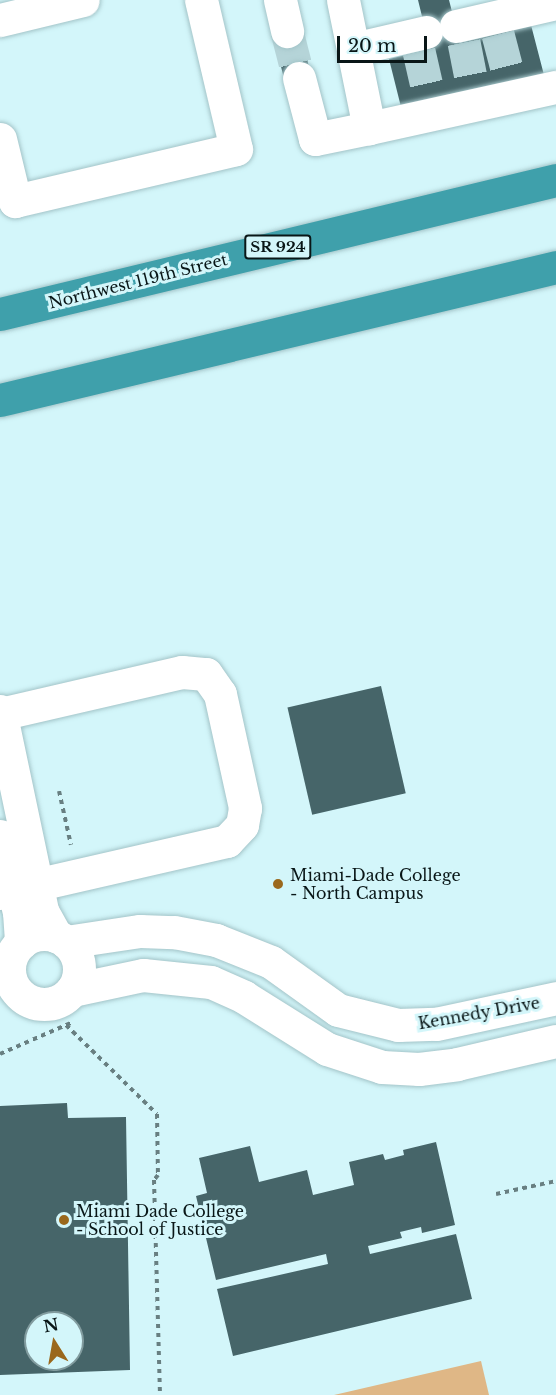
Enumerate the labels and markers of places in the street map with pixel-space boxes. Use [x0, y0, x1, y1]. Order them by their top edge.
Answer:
place label: Miami-Dade College - North Campus [290, 865, 461, 903]
marker: Miami-Dade College - North Campus [271, 877, 285, 891]
place label: Miami Dade College - School of Justice [76, 1201, 244, 1239]
marker: Miami Dade College - School of Justice [57, 1213, 71, 1227]

